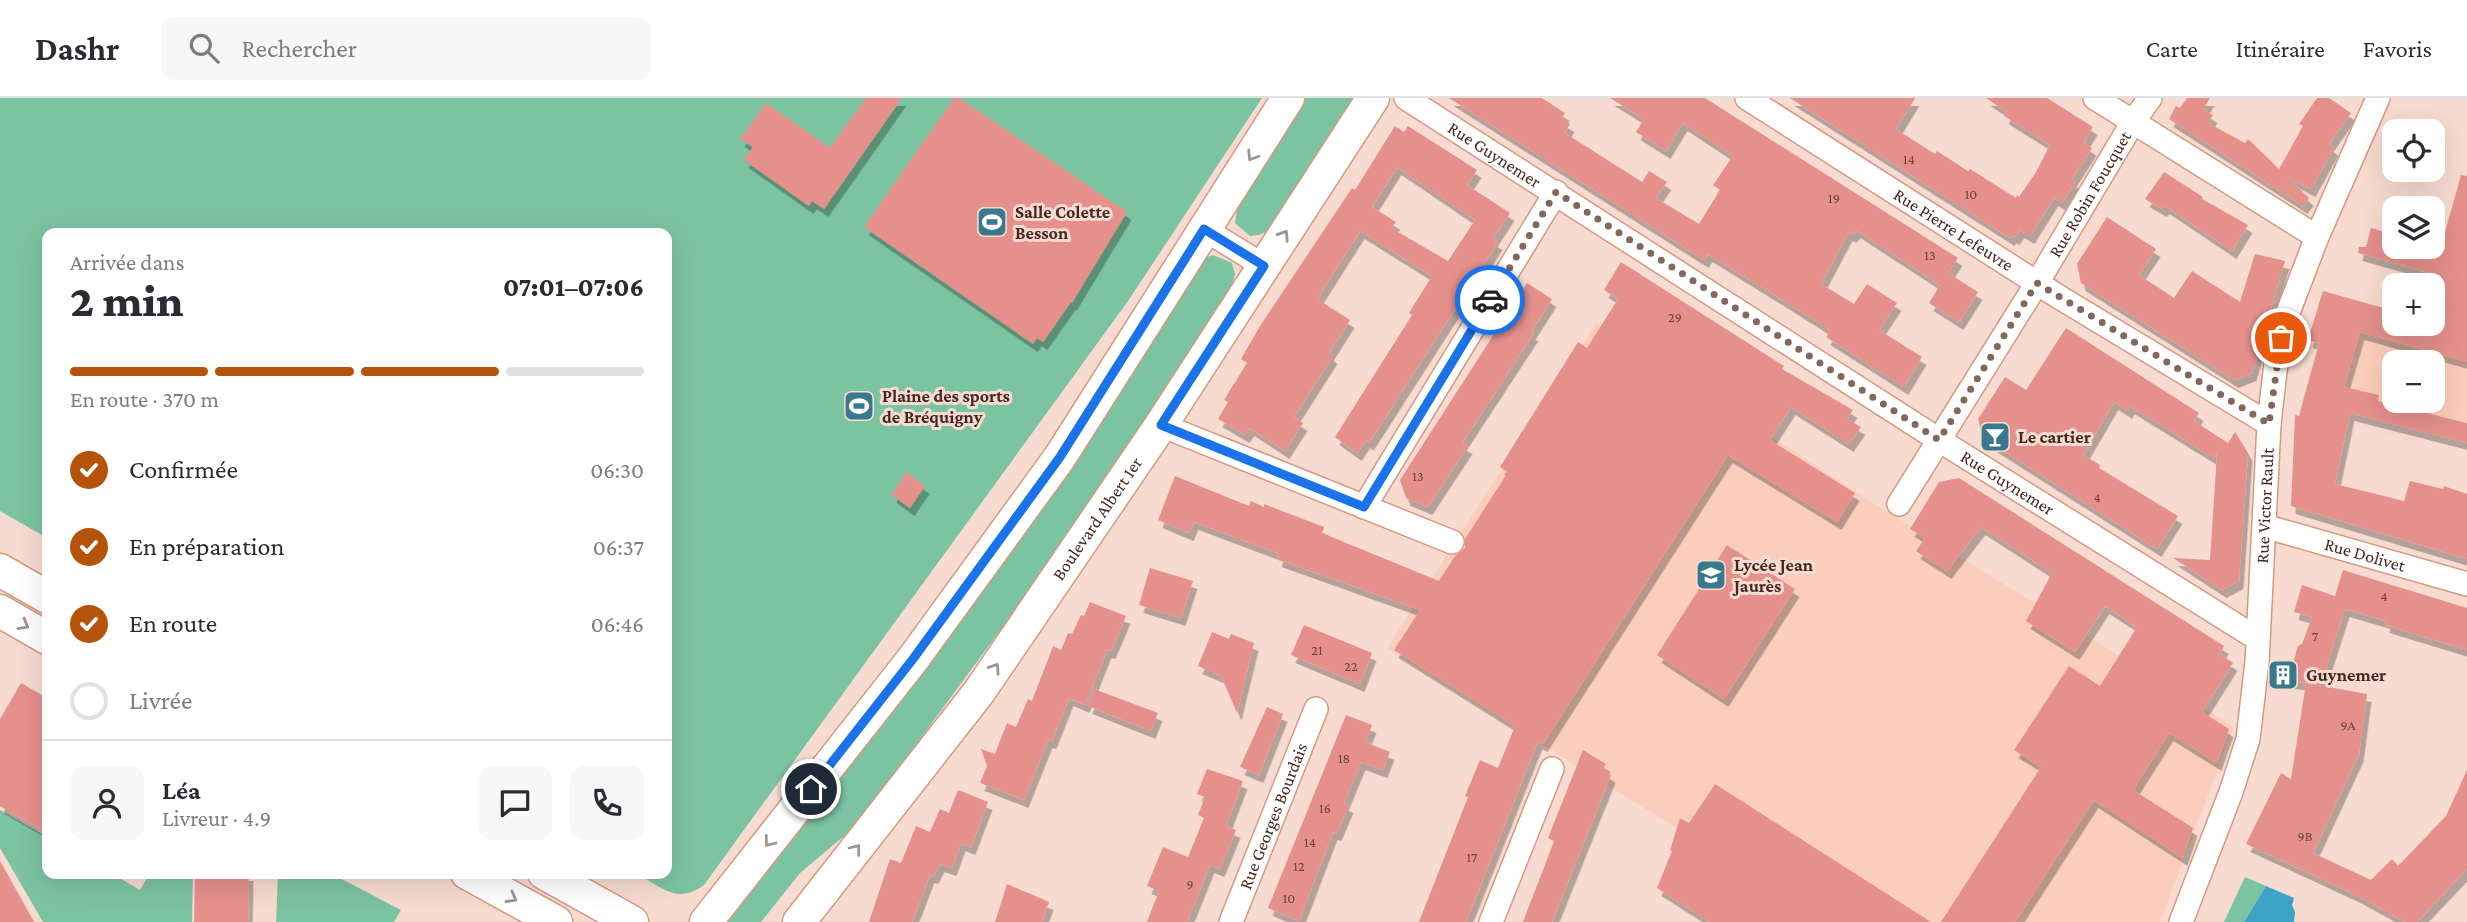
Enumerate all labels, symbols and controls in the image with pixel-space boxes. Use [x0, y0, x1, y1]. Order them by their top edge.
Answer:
search box [161, 17, 651, 80]
icon: search [185, 29, 223, 67]
text: Dashr [35, 30, 119, 67]
text: Rechercher [241, 34, 357, 63]
text: Carte [2146, 35, 2198, 62]
text: Itinéraire [2236, 35, 2325, 62]
text: Favoris [2363, 35, 2432, 62]
street label: Rue Guynemer [1444, 118, 1545, 192]
map controls [2382, 119, 2445, 413]
button: locate [2382, 119, 2445, 182]
street label: Rue Robin Foucquet [2045, 127, 2136, 261]
one-way arrow [1247, 148, 1260, 161]
house number: 14 [1903, 151, 1915, 167]
street label: Rue Pierre Lefeuvre [1890, 184, 2017, 275]
house number: 10 [1965, 186, 1977, 202]
house number: 19 [1828, 190, 1840, 206]
button: layers [2382, 196, 2445, 259]
place label: Salle Colette Besson [1015, 202, 1110, 243]
sports icon: Salle Colette Besson [975, 205, 1009, 239]
one-way arrow [1276, 229, 1289, 242]
house number: 13 [1924, 247, 1936, 263]
text: Arrivée dans [70, 249, 185, 275]
courier [1455, 265, 1525, 335]
text: 07:01–07:06 [503, 273, 644, 302]
button: + [2382, 273, 2445, 336]
text: 2 min [70, 275, 184, 326]
icon: car [1471, 281, 1509, 319]
pin [2251, 308, 2311, 368]
house number: 29 [1668, 309, 1682, 325]
icon: bag [2262, 319, 2300, 357]
button: − [2382, 350, 2445, 413]
text: En route · 370 m [70, 386, 219, 412]
place label: Plaine des sports de Bréquigny [882, 386, 1010, 427]
sports icon: Plaine des sports de Bréquigny [842, 389, 876, 423]
bar icon: Le cartier [1978, 420, 2012, 454]
place label: Le cartier [2018, 427, 2091, 447]
street label: Rue Guynemer [1957, 446, 2058, 520]
street label: Rue Victor Rault [2252, 446, 2278, 564]
icon: check [70, 451, 108, 489]
street label: Boulevard Albert 1er [1048, 453, 1147, 584]
text: Confirmée [129, 455, 238, 484]
text: 06:30 [590, 457, 644, 483]
house number: 13 [1412, 468, 1424, 484]
house number: 4 [2093, 489, 2101, 505]
icon: check [70, 528, 108, 566]
text: En préparation [129, 532, 284, 561]
text: 06:37 [593, 534, 644, 560]
street label: Rue Dolivet [2322, 534, 2409, 576]
place label: Lycée Jean Jaurès [1732, 555, 1814, 596]
school or university icon: Lycée Jean Jaurès [1694, 558, 1728, 592]
house number: 4 [2380, 588, 2388, 604]
icon: check [70, 605, 108, 643]
text: En route [129, 609, 217, 638]
text: 06:46 [591, 611, 644, 637]
one-way arrow [16, 617, 29, 630]
house number: 7 [2312, 628, 2319, 644]
house number: 21 [1311, 642, 1323, 658]
house number: 22 [1344, 658, 1358, 674]
building icon: Guynemer [2266, 658, 2300, 692]
one-way arrow [987, 663, 1000, 676]
place label: Guynemer [2306, 665, 2386, 685]
text: Livrée [129, 686, 192, 715]
house number: 9A [2341, 717, 2356, 733]
street label: Rue Georges Bourdais [1235, 740, 1311, 892]
house number: 18 [1338, 750, 1350, 766]
pin [781, 759, 841, 819]
button: person [70, 766, 144, 840]
button: chat [478, 766, 552, 840]
button: phone [570, 766, 644, 840]
icon: home [792, 770, 830, 808]
text: Léa [162, 776, 201, 805]
house number: 16 [1319, 800, 1331, 816]
text: Livreur · 4.9 [162, 805, 271, 831]
house number: 9B [2298, 828, 2313, 844]
house number: 14 [1304, 834, 1316, 850]
one-way arrow [765, 835, 778, 847]
one-way arrow [848, 844, 861, 857]
house number: 17 [1466, 849, 1478, 865]
house number: 12 [1293, 858, 1305, 874]
house number: 9 [1186, 876, 1194, 892]
one-way arrow [504, 889, 517, 903]
house number: 10 [1283, 890, 1295, 906]

